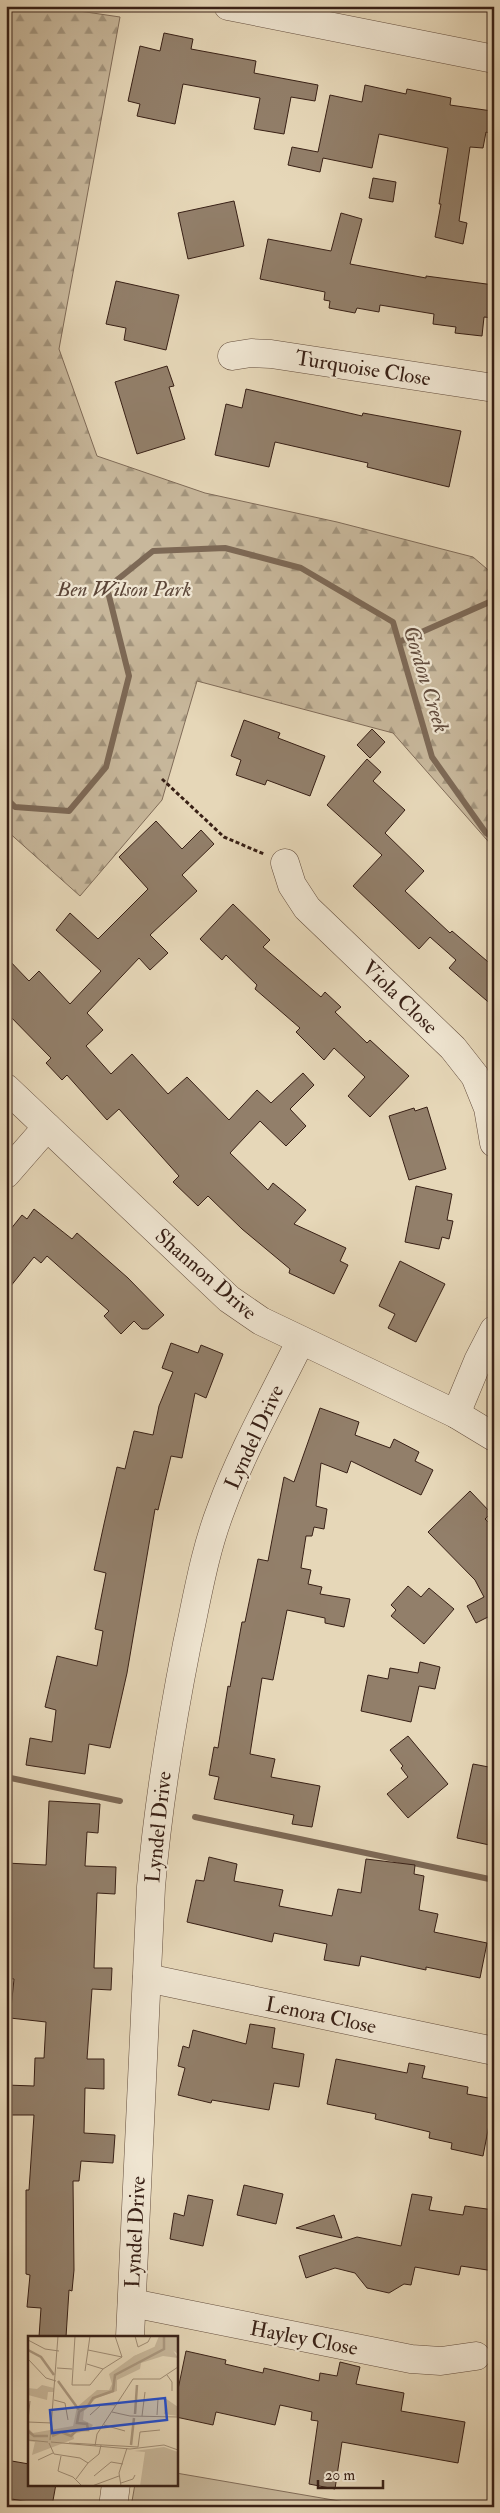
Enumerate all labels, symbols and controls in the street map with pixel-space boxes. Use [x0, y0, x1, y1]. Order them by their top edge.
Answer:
street label: Turquoise Close [293, 344, 433, 393]
park label: Ben Wilson Park [56, 576, 191, 603]
water label: Gordon Creek [397, 622, 456, 736]
street label: Viola Close [356, 954, 444, 1040]
street label: Shannon Drive [149, 1223, 262, 1326]
street label: Lyndel Drive [219, 1380, 290, 1494]
street label: Lyndel Drive [139, 1770, 178, 1884]
street label: Lenora Close [263, 1991, 379, 2040]
street label: Lyndel Drive [119, 2175, 152, 2289]
street label: Hayley Close [248, 2315, 360, 2362]
inset map [28, 2336, 178, 2486]
scale bar [318, 2458, 382, 2490]
text: 20 m [325, 2466, 355, 2485]

